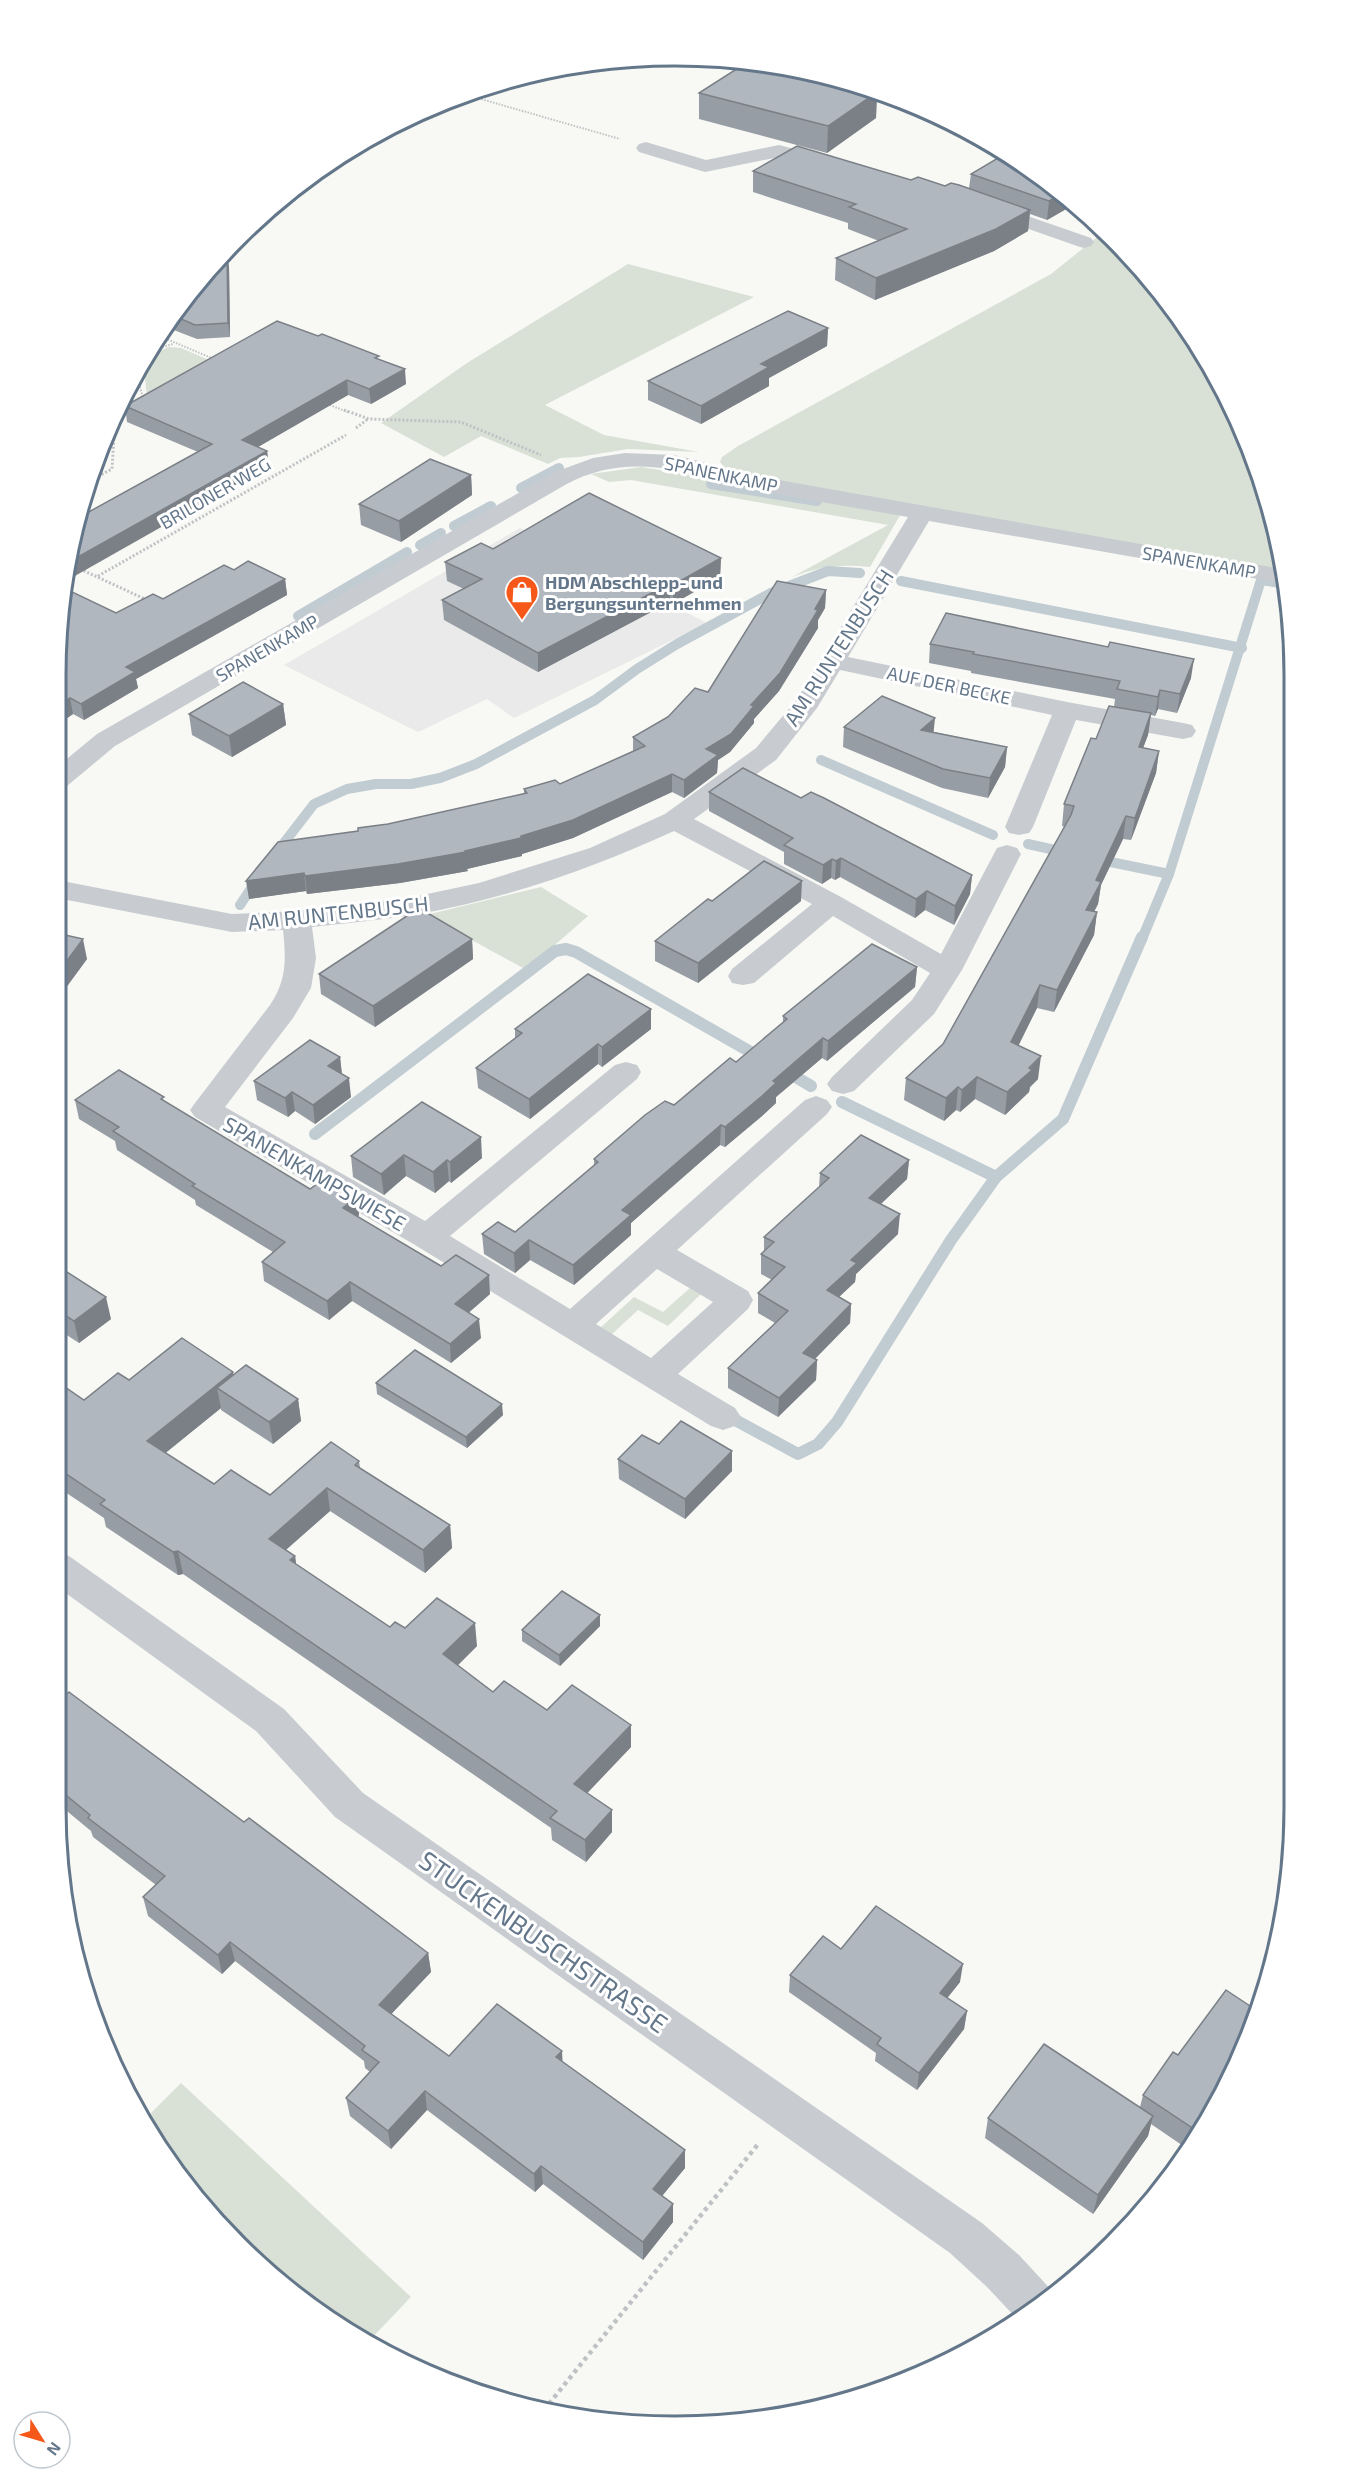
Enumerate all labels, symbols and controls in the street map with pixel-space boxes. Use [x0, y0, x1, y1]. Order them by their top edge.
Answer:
street label: SPANENKAMP [662, 451, 780, 497]
street label: BRILONER WEG [156, 452, 274, 534]
street label: SPANENKAMP [1140, 541, 1258, 583]
street label: AM RUNTENBUSCH [778, 564, 898, 730]
place label: HDM Abschlepp- und Bergungsunternehmen [545, 571, 742, 614]
shop icon: HDM Abschlepp- und Bergungsunternehmen [504, 574, 540, 621]
street label: SPANENKAMP [212, 610, 322, 686]
street label: AUF DER BECKE [885, 661, 1013, 709]
street label: AM RUNTENBUSCH [246, 890, 430, 934]
street label: SPANENKAMPSWIESE [219, 1111, 411, 1235]
street label: STUCKENBUSCHSTRASSE [414, 1843, 674, 2039]
north arrow [12, 2410, 72, 2470]
text: N [43, 2439, 65, 2460]

